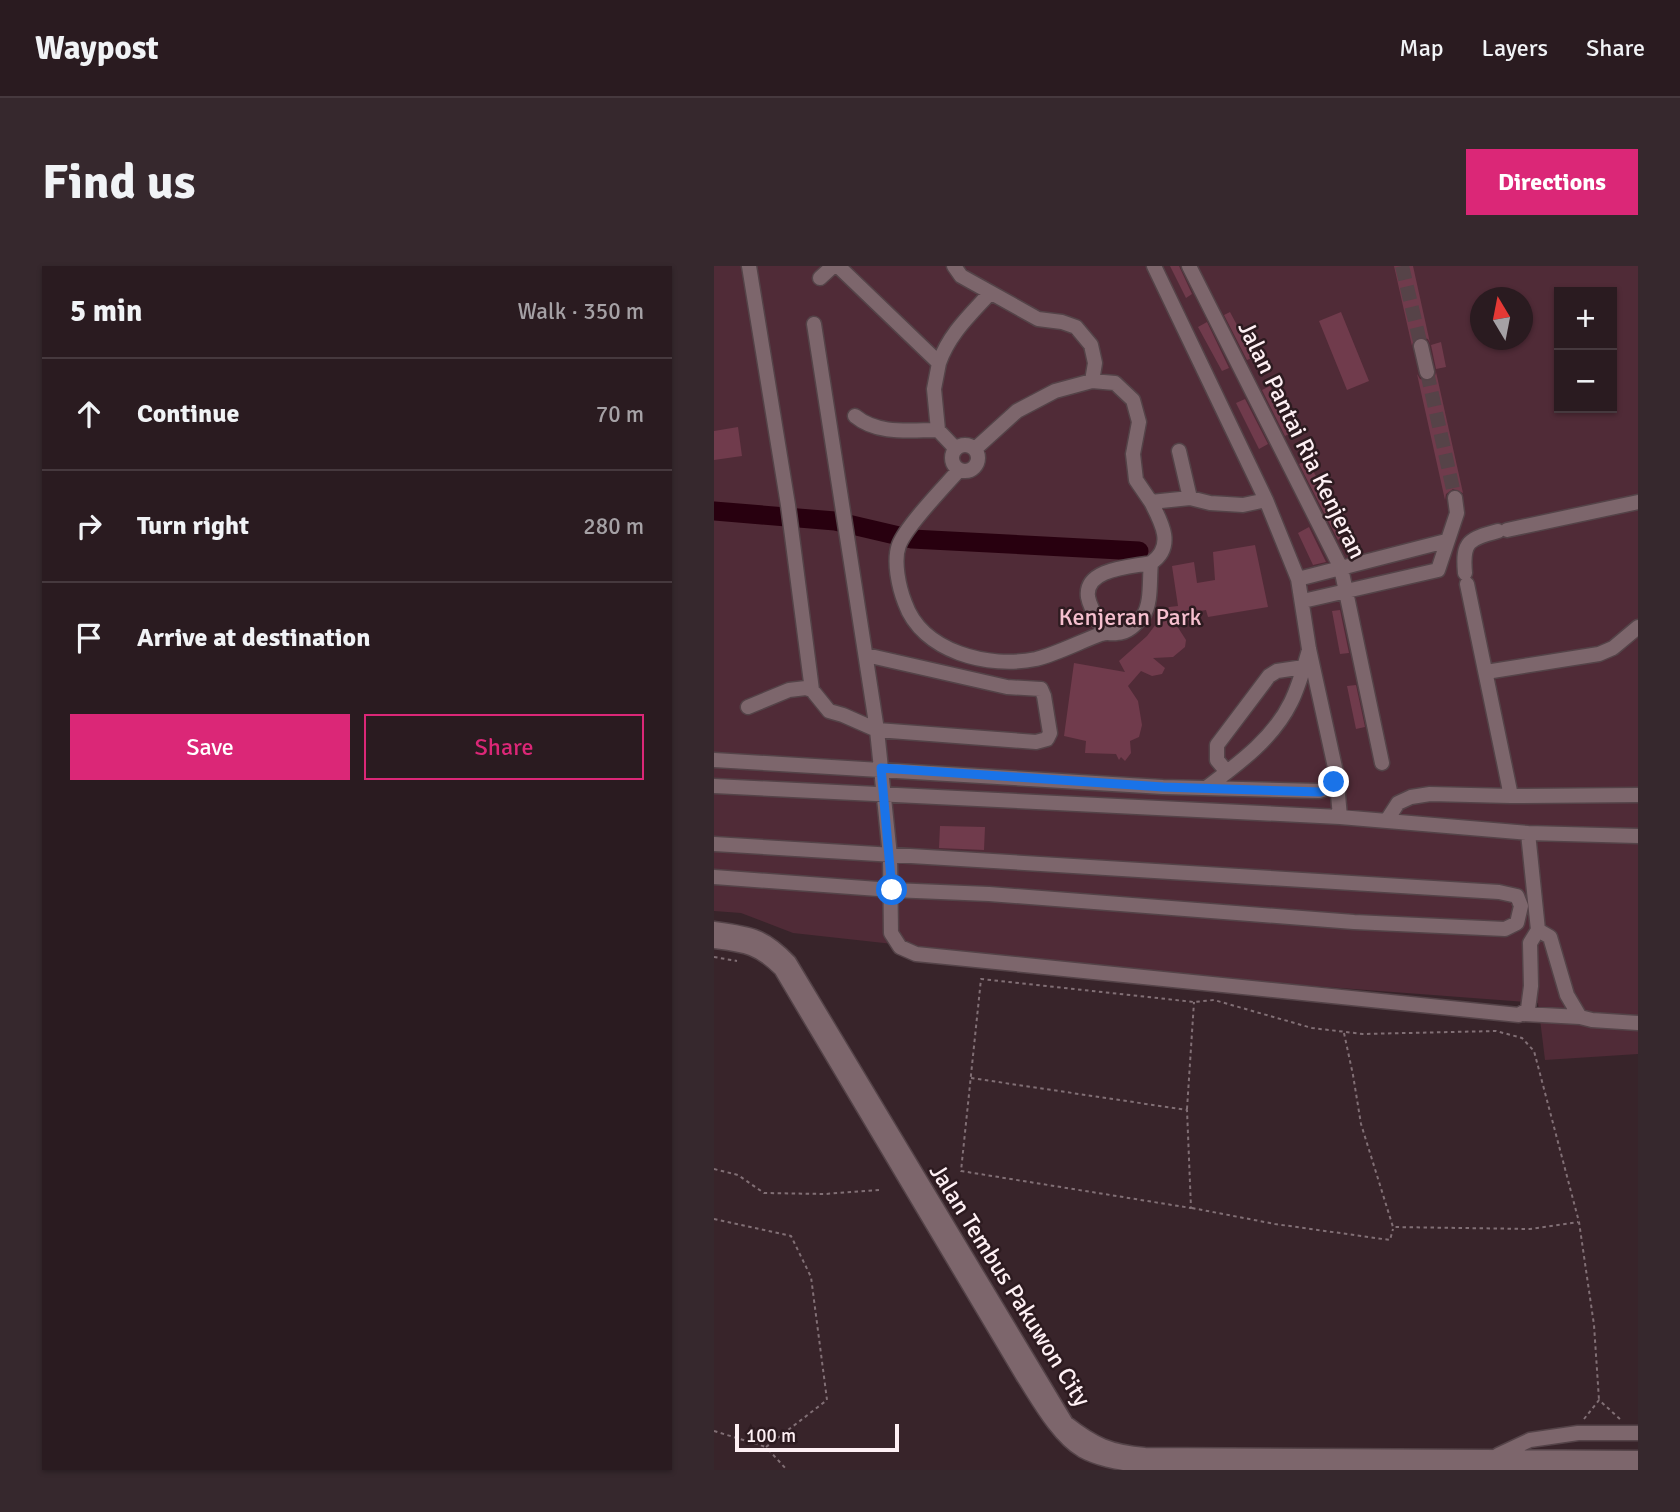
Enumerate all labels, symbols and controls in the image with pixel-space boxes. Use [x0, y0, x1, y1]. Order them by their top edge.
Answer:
text: Waypost [35, 28, 159, 69]
text: Map [1399, 33, 1444, 63]
text: Layers [1482, 33, 1548, 63]
text: Share [1586, 33, 1645, 63]
button: Directions [1466, 149, 1638, 215]
text: Find us [42, 152, 195, 212]
north arrow [1470, 287, 1533, 350]
map controls [1554, 287, 1617, 413]
button: + [1554, 287, 1617, 350]
text: 5 min [70, 293, 142, 330]
text: Walk · 350 m [518, 297, 644, 326]
street label: Jalan Pantai Ria Kenjeran [1231, 316, 1373, 564]
button: − [1554, 350, 1617, 413]
icon: ahead [70, 395, 108, 433]
text: Continue [137, 398, 239, 430]
text: 70 m [596, 400, 644, 429]
icon: right [70, 507, 108, 545]
text: Turn right [137, 510, 249, 542]
text: 280 m [583, 512, 644, 541]
park label: Kenjeran Park [1058, 602, 1202, 632]
icon: arrive [70, 619, 108, 657]
text: Arrive at destination [137, 622, 370, 654]
button: Save [70, 714, 350, 780]
button: Share [364, 714, 644, 780]
route end [1318, 766, 1349, 797]
route start [876, 874, 907, 905]
street label: Jalan Tembus Pakuwon City [923, 1158, 1097, 1412]
scale bar [735, 1421, 900, 1453]
text: 100 m [746, 1424, 796, 1448]

